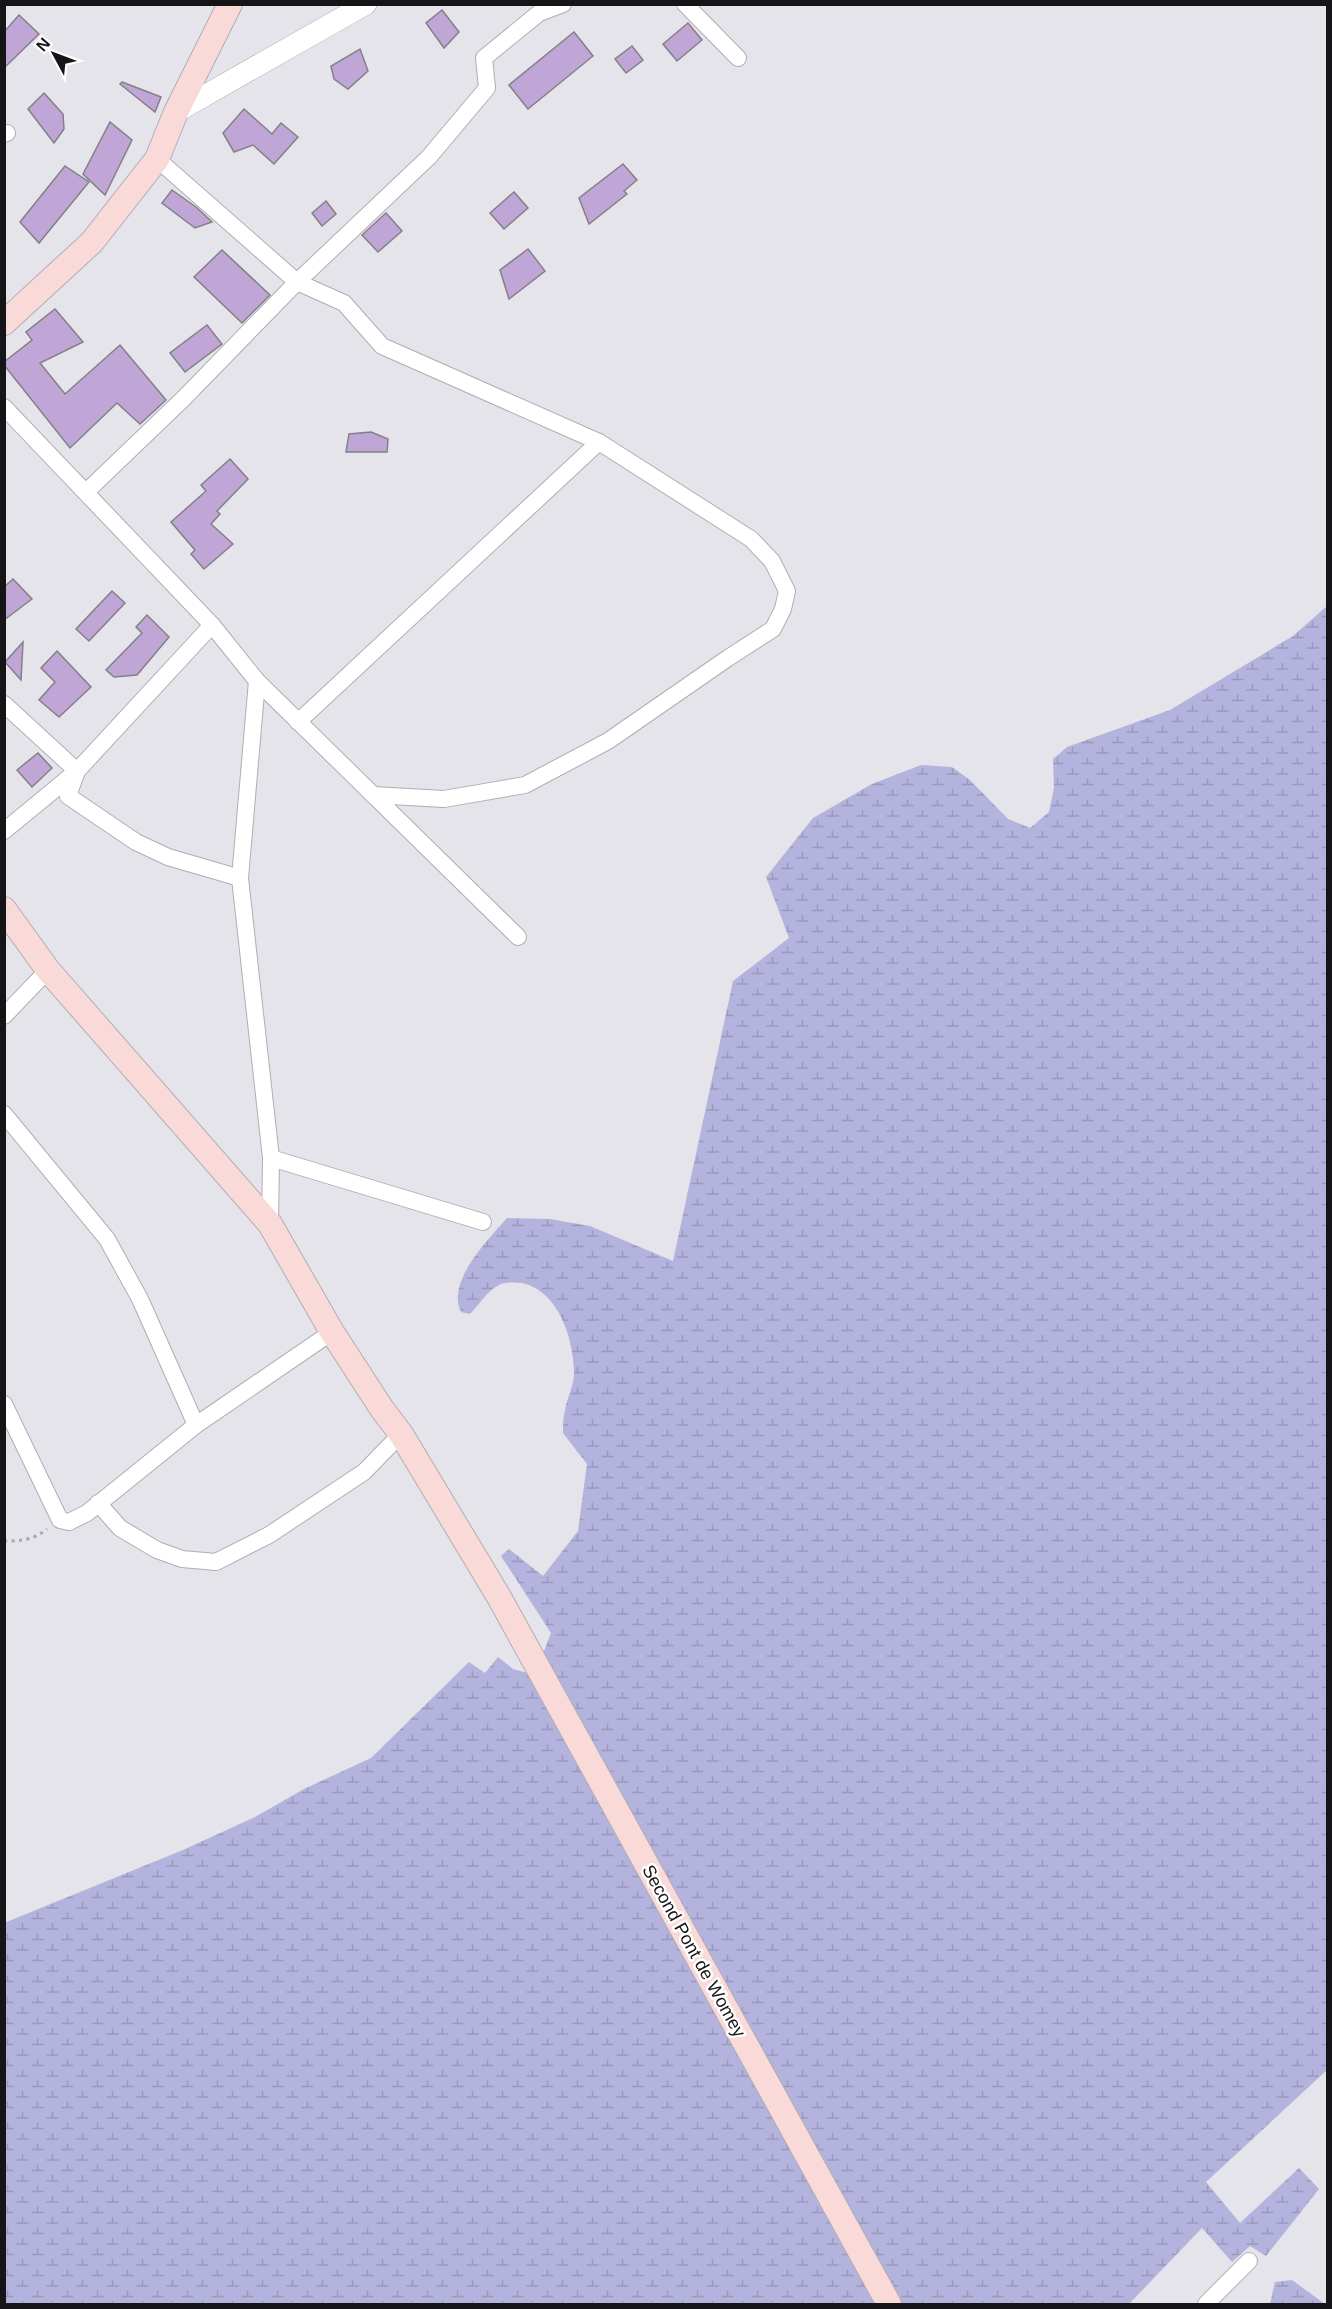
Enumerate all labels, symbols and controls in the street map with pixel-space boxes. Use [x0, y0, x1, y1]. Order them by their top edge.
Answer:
north arrow [24, 24, 84, 84]
text: N [33, 35, 53, 54]
street label: Second Pont de Womey [638, 1861, 750, 2041]

